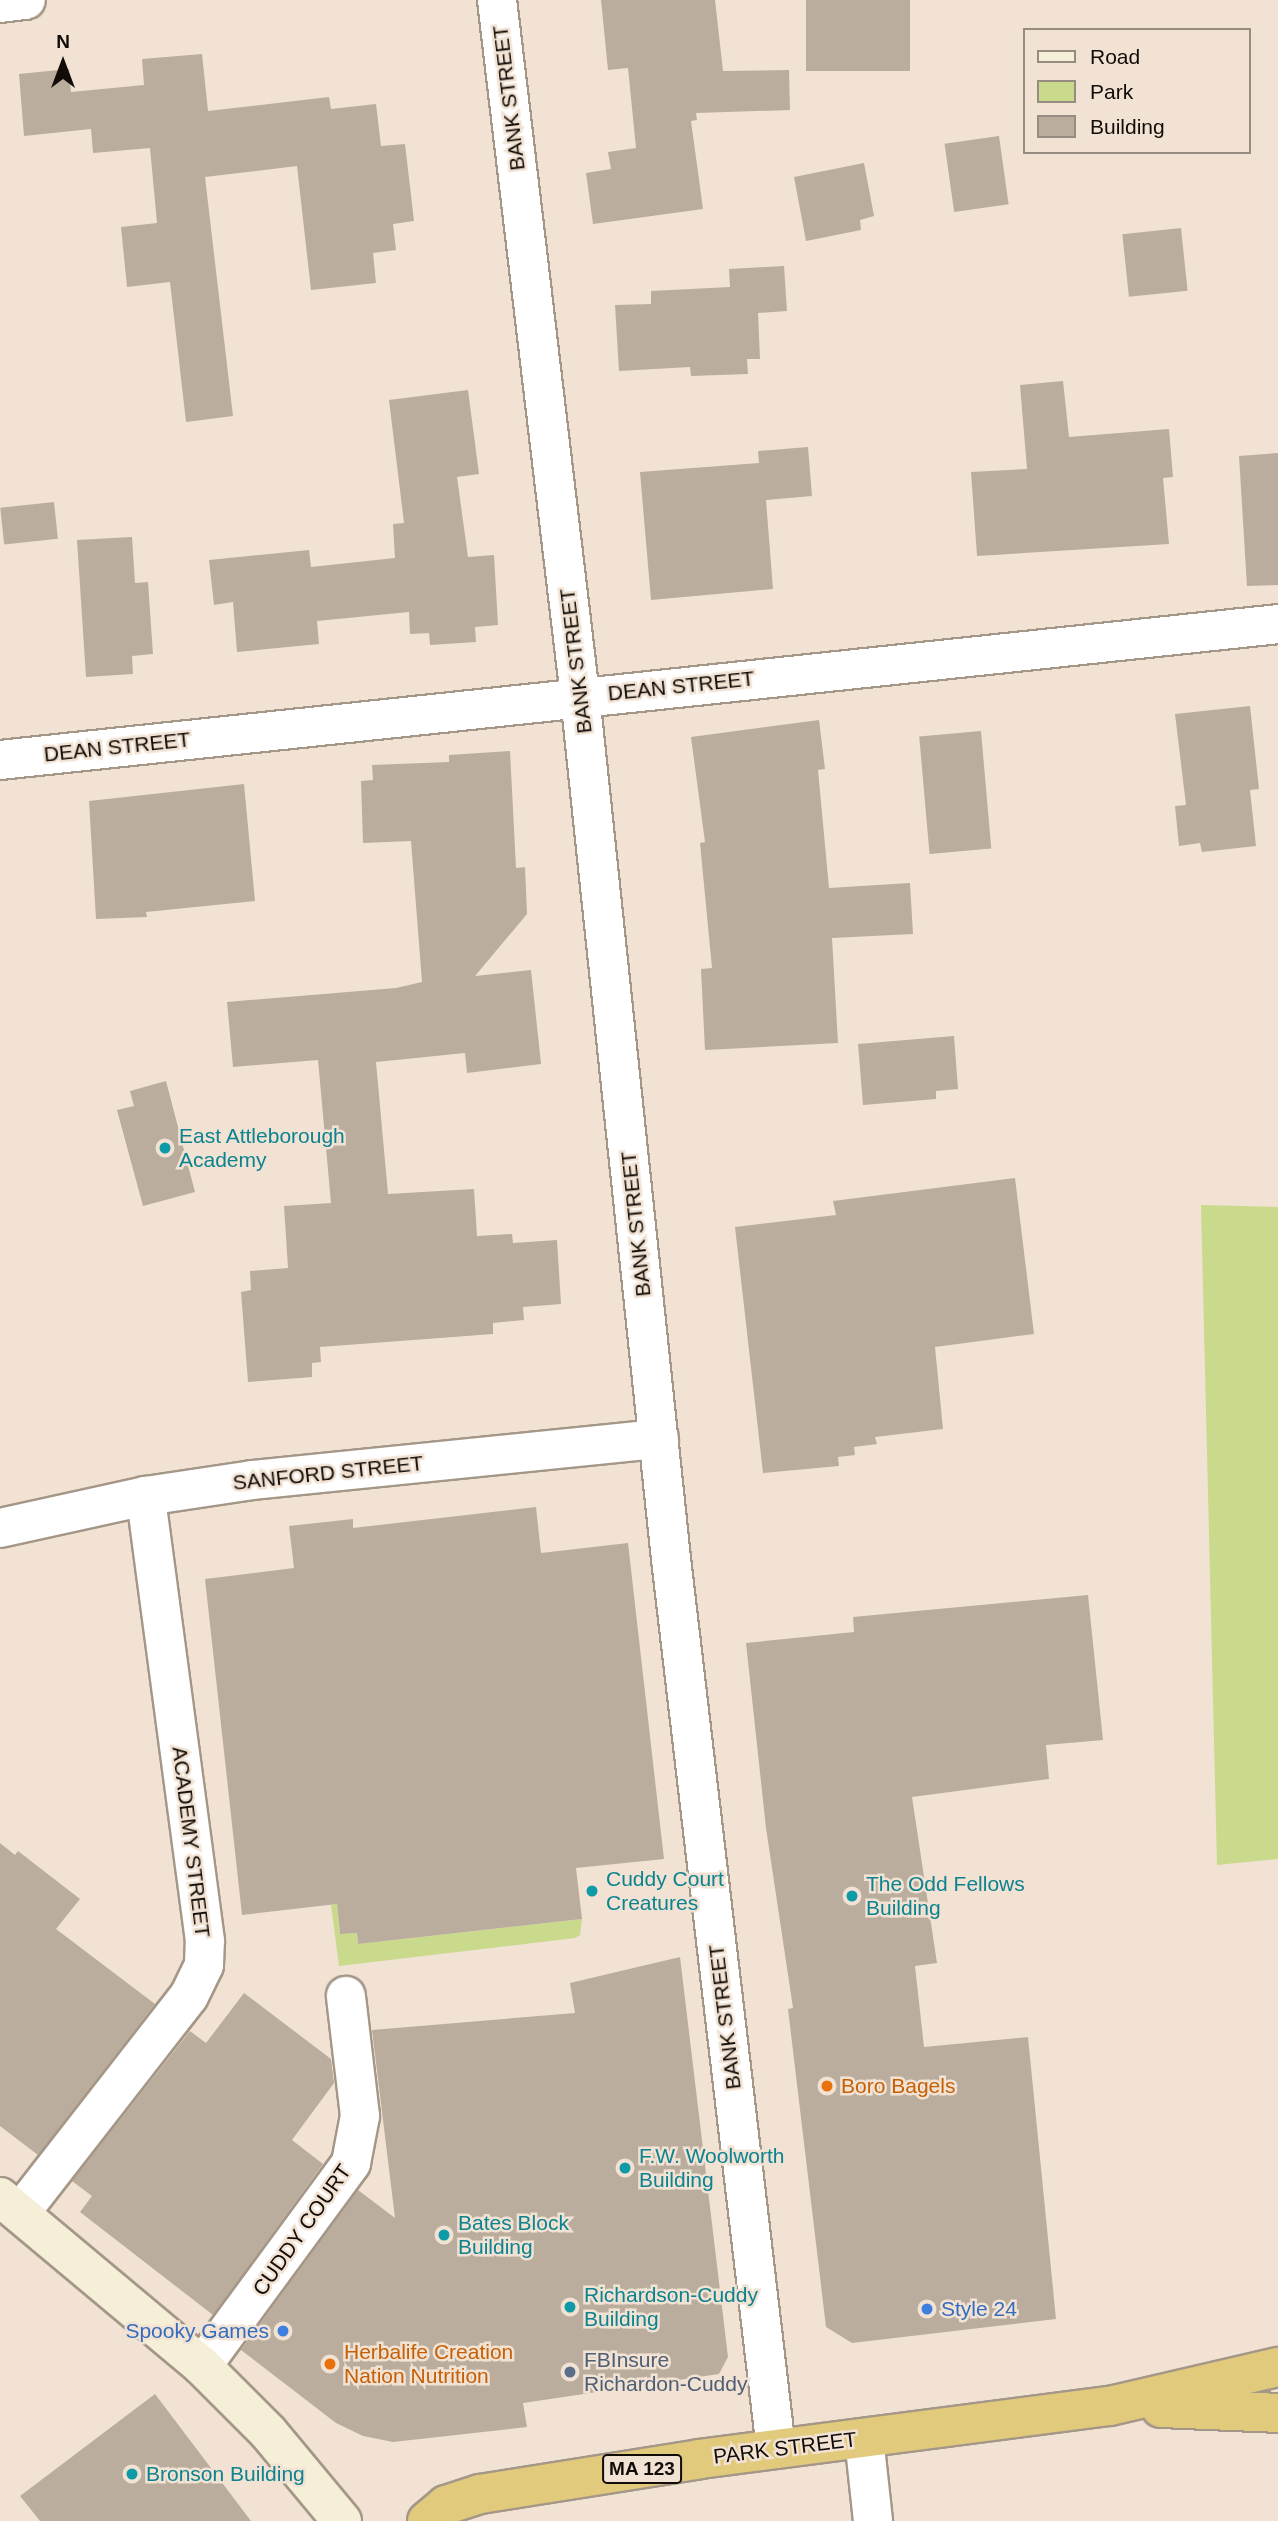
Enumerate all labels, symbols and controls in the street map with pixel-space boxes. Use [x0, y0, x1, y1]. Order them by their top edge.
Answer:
street label: BANK STREET [488, 24, 530, 172]
north arrow [28, 28, 98, 98]
legend [1023, 28, 1250, 154]
text: N [56, 31, 70, 52]
text: Road [1090, 45, 1140, 68]
text: Park [1090, 80, 1133, 103]
text: Building [1090, 115, 1165, 138]
street label: BANK STREET [555, 587, 597, 735]
street label: DEAN STREET [607, 666, 755, 706]
street label: DEAN STREET [43, 727, 191, 767]
place label: East Attleborough Academy [179, 1123, 346, 1173]
marker: East Attleborough Academy [157, 1140, 173, 1156]
street label: BANK STREET [616, 1150, 656, 1298]
street label: SANFORD STREET [232, 1450, 424, 1496]
street label: ACADEMY STREET [167, 1745, 215, 1939]
place label: Cuddy Court Creatures [606, 1866, 724, 1916]
place label: The Odd Fellows Building [866, 1871, 1025, 1921]
marker: Cuddy Court Creatures [584, 1883, 600, 1899]
marker: The Odd Fellows Building [844, 1888, 860, 1904]
street label: BANK STREET [704, 1943, 746, 2091]
place label: Boro Bagels [841, 2073, 955, 2099]
marker: Boro Bagels [819, 2078, 835, 2094]
place label: F.W. Woolworth Building [639, 2143, 784, 2193]
street label: CUDDY COURT [247, 2159, 357, 2301]
marker: F.W. Woolworth Building [617, 2160, 633, 2176]
place label: Bates Block Building [458, 2210, 569, 2260]
marker: Bates Block Building [436, 2227, 452, 2243]
place label: Richardson-Cuddy Building [584, 2282, 758, 2332]
place label: Style 24 [941, 2296, 1017, 2322]
marker: Richardson-Cuddy Building [562, 2299, 578, 2315]
marker: Style 24 [919, 2301, 935, 2317]
place label: Spooky Games [125, 2318, 269, 2344]
marker: Spooky Games [275, 2323, 291, 2339]
place label: Herbalife Creation Nation Nutrition [344, 2339, 513, 2389]
place label: FBInsure Richardon-Cuddy [584, 2347, 747, 2397]
marker: Herbalife Creation Nation Nutrition [322, 2356, 338, 2372]
marker: FBInsure Richardon-Cuddy [562, 2364, 578, 2380]
street label: PARK STREET [712, 2427, 858, 2469]
road number: MA 123 [600, 2454, 684, 2484]
place label: Bronson Building [146, 2461, 305, 2487]
marker: Bronson Building [124, 2466, 140, 2482]

